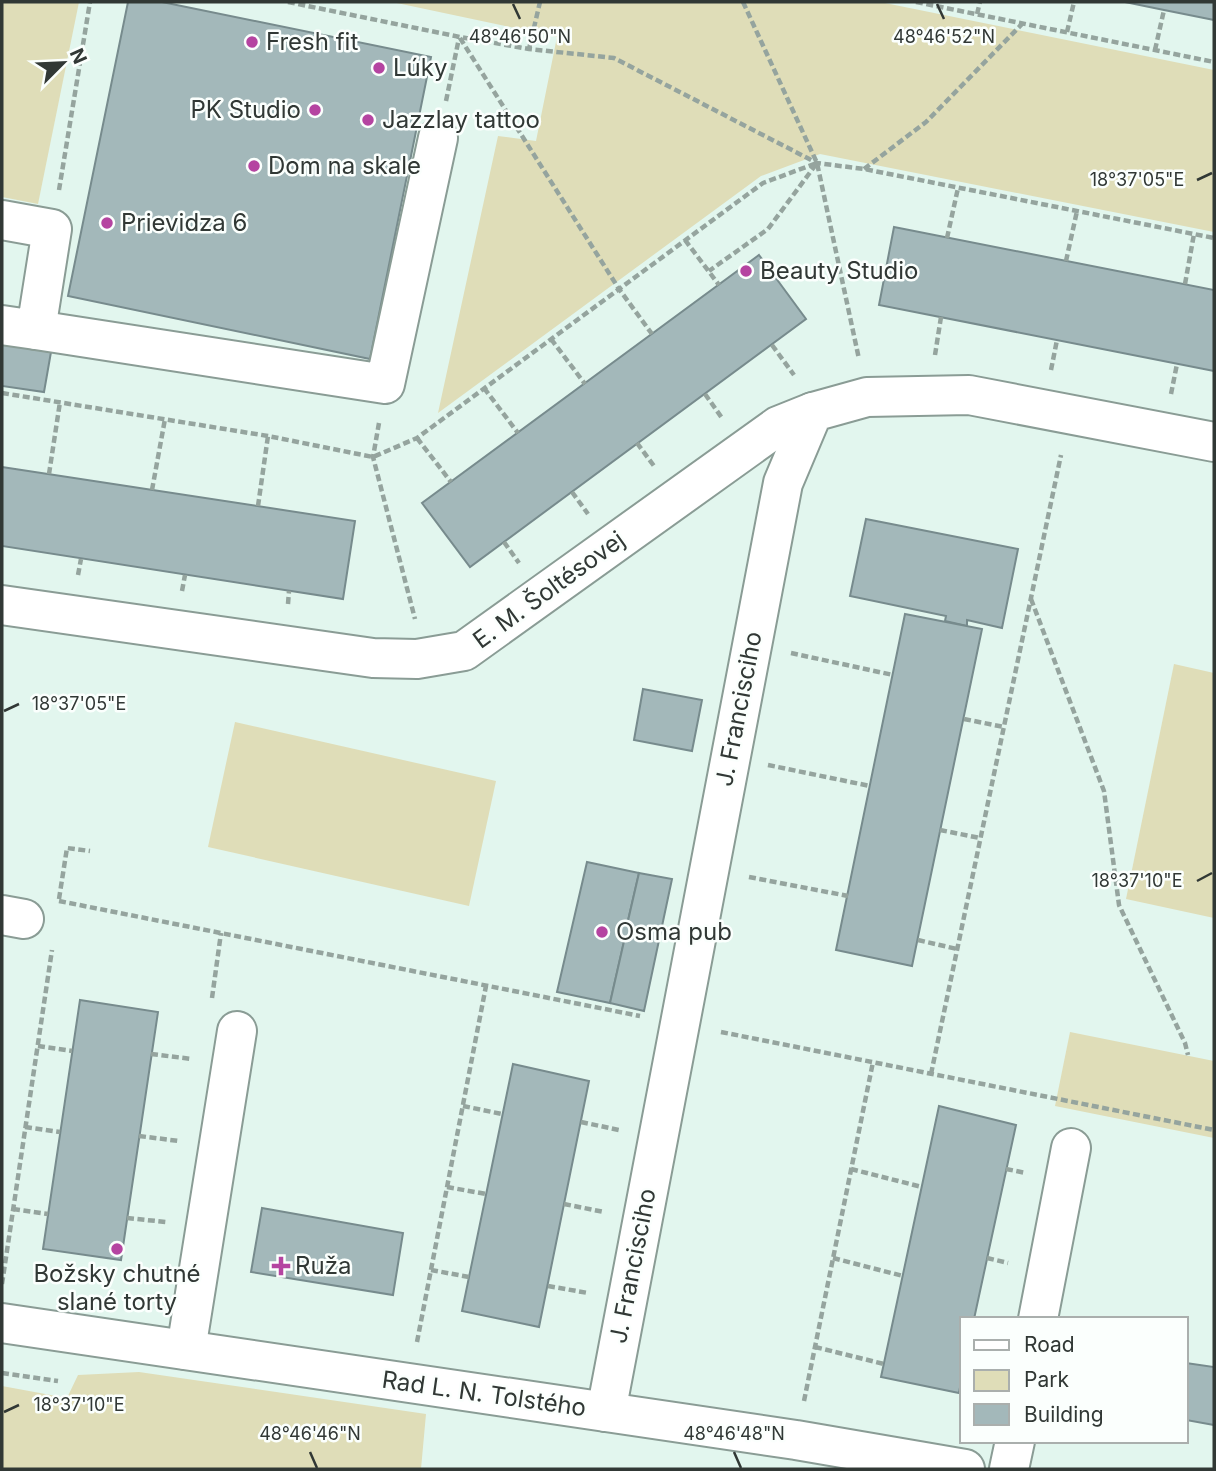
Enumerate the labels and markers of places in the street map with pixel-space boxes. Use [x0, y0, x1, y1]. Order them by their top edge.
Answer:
place label: Fresh fit [266, 27, 358, 56]
marker: Fresh fit [244, 34, 260, 50]
place label: Lúky [393, 53, 447, 82]
marker: Lúky [371, 60, 387, 76]
place label: PK Studio [190, 95, 301, 124]
marker: PK Studio [307, 102, 323, 118]
place label: Jazzlay tattoo [382, 105, 540, 134]
marker: Jazzlay tattoo [360, 112, 376, 128]
place label: Dom na skale [268, 151, 421, 180]
marker: Dom na skale [246, 158, 262, 174]
place label: Prievidza 6 [121, 208, 247, 237]
marker: Prievidza 6 [99, 215, 115, 231]
place label: Beauty Studio [760, 256, 919, 285]
marker: Beauty Studio [738, 263, 754, 279]
place label: Osma pub [616, 917, 732, 946]
marker: Osma pub [594, 924, 610, 940]
marker: Božsky chutné slané torty [109, 1241, 125, 1257]
place label: Ruža [295, 1251, 351, 1280]
marker: Ruža [273, 1258, 289, 1274]
place label: Božsky chutné slané torty [33, 1259, 201, 1316]

